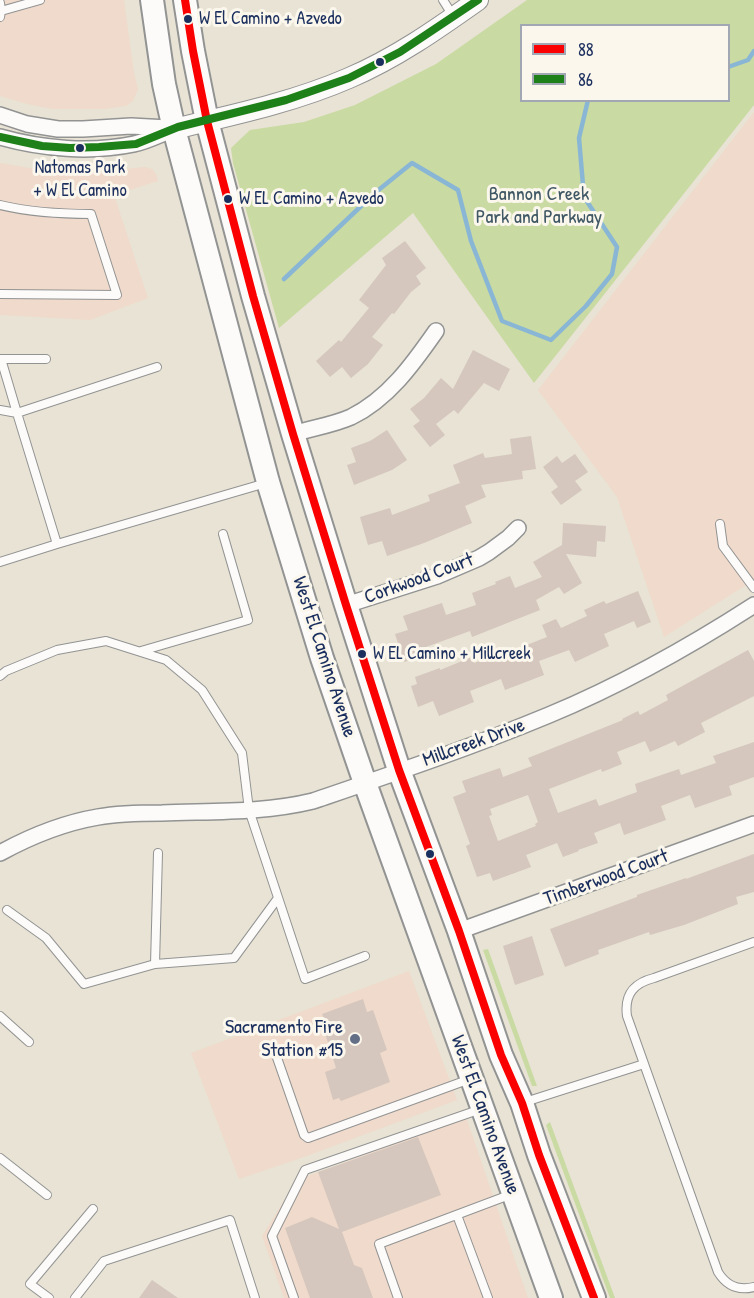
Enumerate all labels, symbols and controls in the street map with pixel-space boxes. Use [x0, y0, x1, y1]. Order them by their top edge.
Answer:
place label: W El Camino + Azvedo [199, 8, 342, 30]
marker: W El Camino + Azvedo [182, 13, 194, 25]
legend [520, 24, 730, 102]
text: 88 [578, 37, 594, 62]
unlabelled marker [374, 56, 386, 68]
text: 86 [578, 67, 593, 92]
marker: Natomas Park + W El Camino [74, 142, 86, 154]
place label: Natomas Park + W El Camino [33, 157, 127, 200]
park label: Bannon Creek Park and Parkway [476, 183, 602, 230]
place label: W EL Camino + Azvedo [239, 188, 384, 210]
marker: W EL Camino + Azvedo [222, 193, 234, 205]
street label: Corkwood Court [361, 548, 477, 610]
street label: West El Camino Avenue [287, 574, 361, 740]
place label: W EL Camino + Millcreek [373, 643, 531, 665]
marker: W EL Camino + Millcreek [356, 648, 368, 660]
street label: Millcreek Drive [420, 713, 528, 773]
street label: Timberwood Court [540, 844, 672, 912]
unlabelled marker [424, 848, 436, 860]
place label: Sacramento Fire Station #15 [225, 1016, 343, 1063]
marker: Sacramento Fire Station #15 [348, 1032, 362, 1046]
street label: West El Camino Avenue [445, 1032, 525, 1198]

